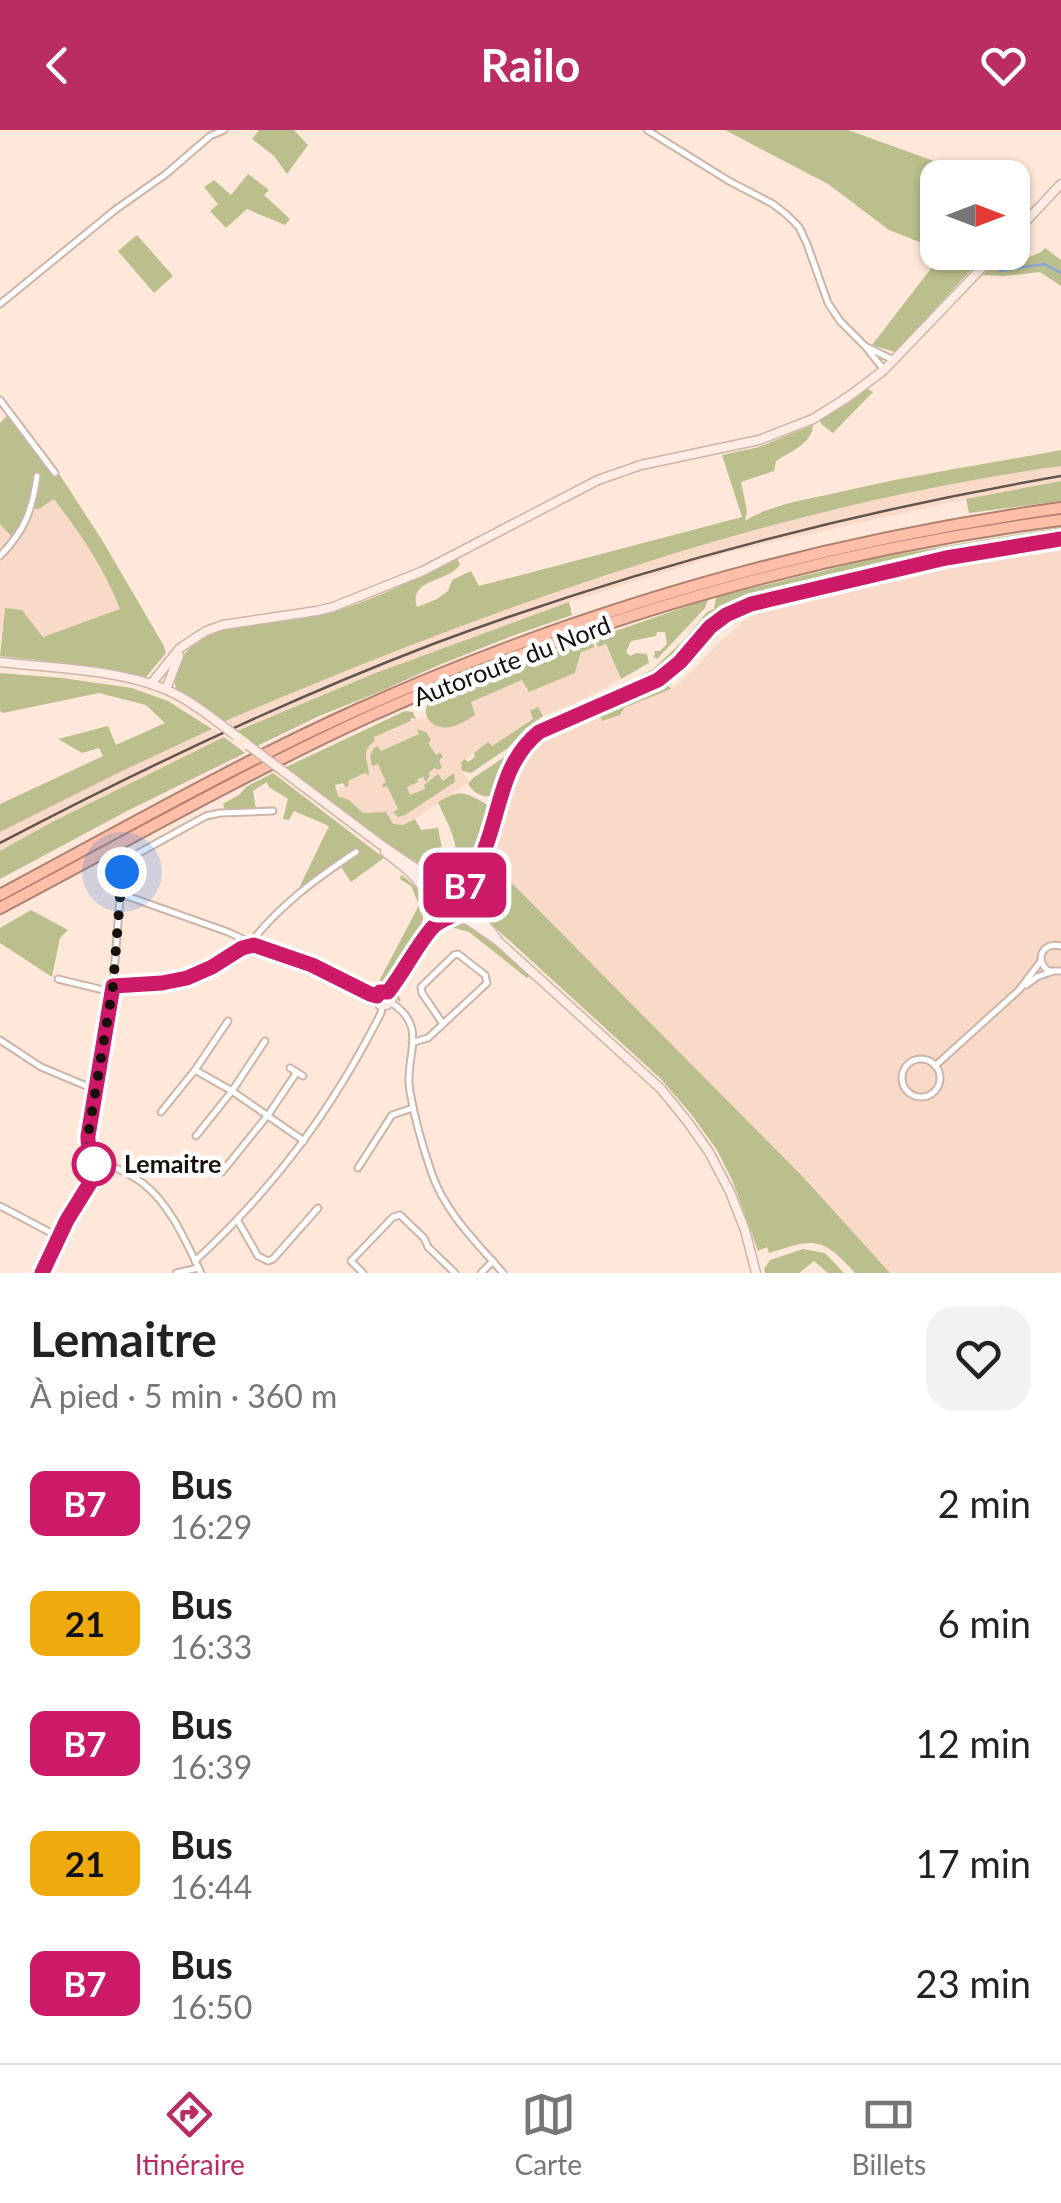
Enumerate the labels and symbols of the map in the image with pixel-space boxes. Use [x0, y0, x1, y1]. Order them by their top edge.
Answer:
north arrow [920, 160, 1030, 270]
street label: Autoroute du Nord [409, 609, 614, 711]
your location [97, 847, 147, 897]
line badge: B7 [420, 852, 510, 918]
marker: Lemaitre [73, 1143, 115, 1185]
place label: Lemaitre [124, 1148, 221, 1178]

